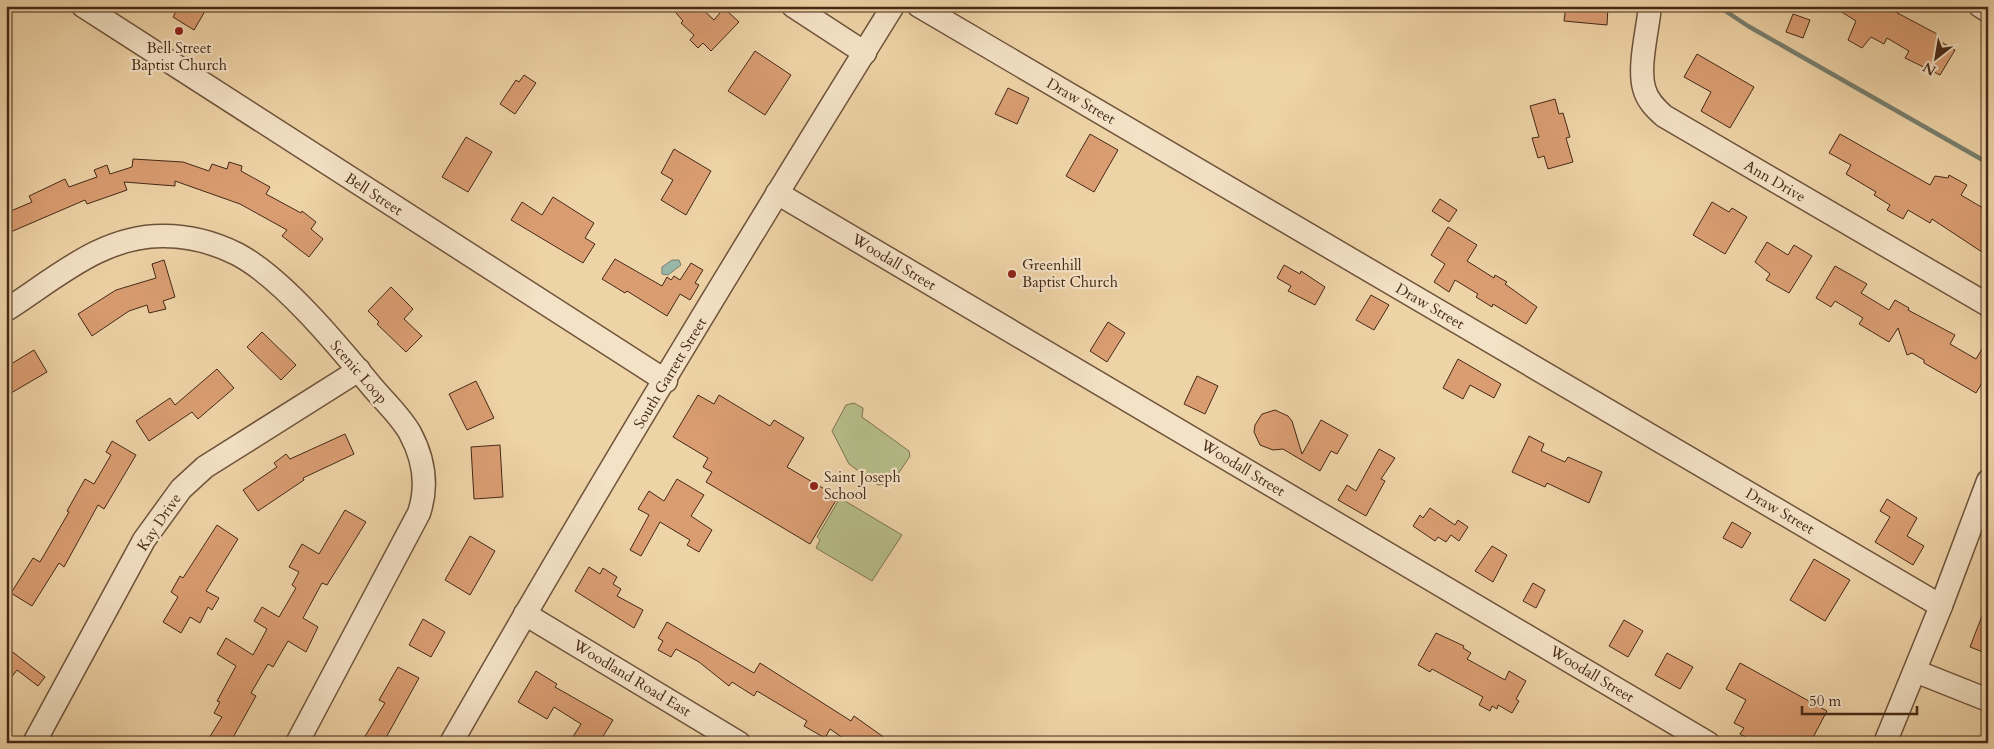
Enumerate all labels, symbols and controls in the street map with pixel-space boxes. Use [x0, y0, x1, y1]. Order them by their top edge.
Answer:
marker: Bell Street Baptist Church [173, 25, 185, 37]
north arrow [1912, 32, 1962, 82]
place label: Bell Street Baptist Church [131, 38, 228, 75]
text: N [1919, 57, 1940, 80]
street label: Draw Street [1043, 73, 1119, 129]
street label: Ann Drive [1741, 155, 1810, 207]
street label: Bell Street [341, 168, 407, 220]
street label: Woodall Street [847, 228, 940, 295]
place label: Greenhill Baptist Church [1022, 255, 1119, 292]
marker: Greenhill Baptist Church [1006, 268, 1018, 280]
street label: Draw Street [1392, 278, 1468, 334]
street label: South Garrett Street [629, 313, 711, 432]
street label: Scenic Loop [326, 336, 392, 408]
street label: Woodall Street [1196, 434, 1289, 501]
place label: Saint Joseph School [824, 467, 902, 504]
marker: Saint Joseph School [808, 480, 820, 492]
street label: Draw Street [1742, 483, 1818, 539]
street label: Kay Drive [132, 489, 186, 555]
street label: Woodland Road East [569, 634, 695, 721]
street label: Woodall Street [1545, 640, 1638, 707]
scale bar [1802, 684, 1916, 716]
text: 50 m [1809, 691, 1841, 711]

